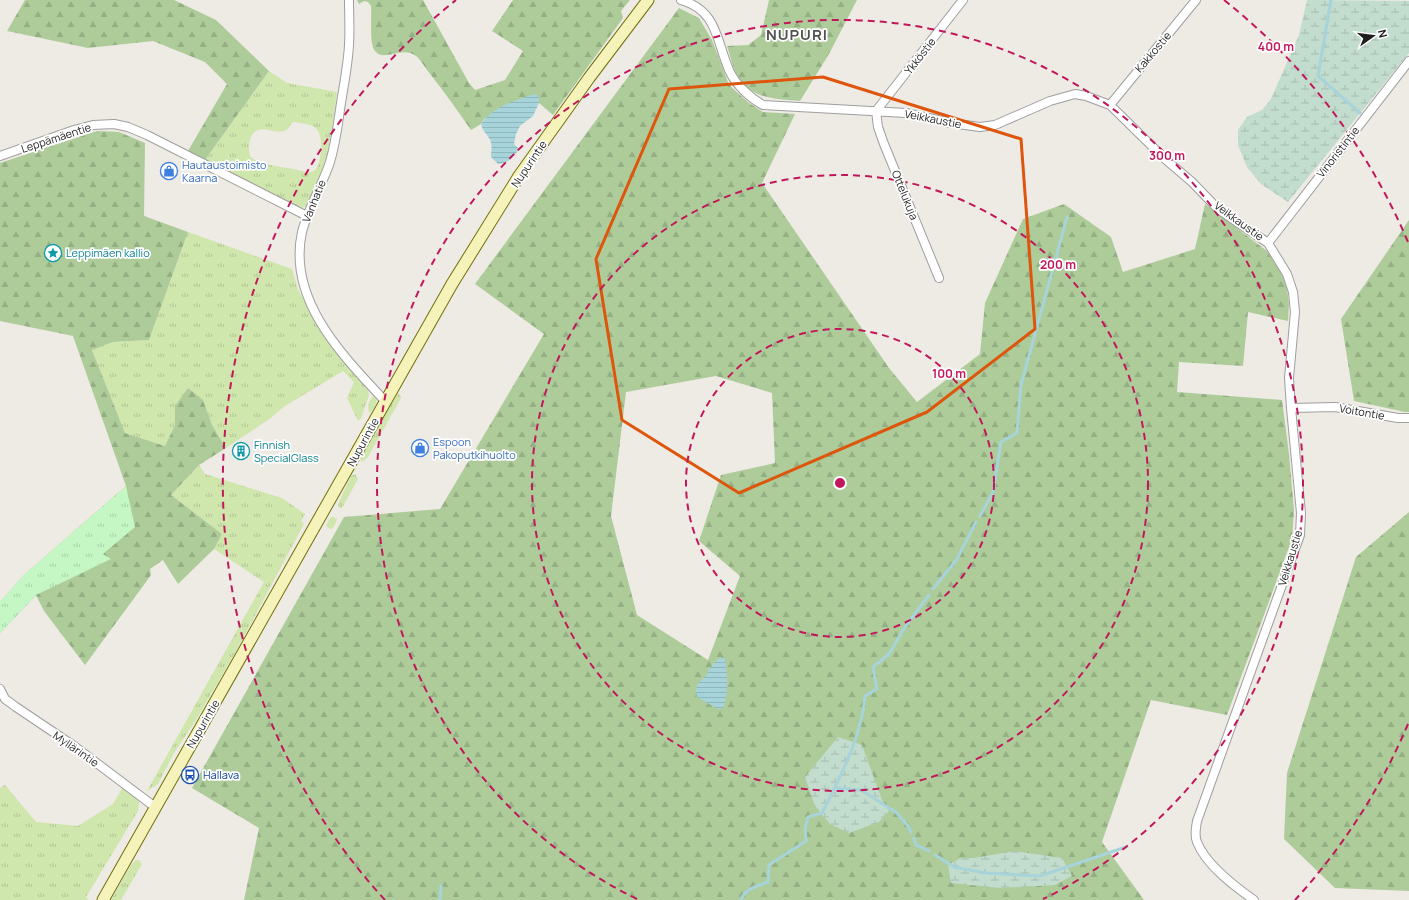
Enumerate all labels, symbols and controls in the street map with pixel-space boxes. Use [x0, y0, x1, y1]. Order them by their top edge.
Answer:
north arrow [1353, 16, 1393, 56]
district label: NUPURI [766, 24, 828, 45]
street label: Kakkostie [1131, 28, 1174, 75]
text: N [1375, 28, 1391, 39]
street label: Ykköstie [901, 34, 939, 77]
text: 400 m [1258, 38, 1294, 55]
street label: Veikkaustie [903, 106, 963, 131]
street label: Leppämäentie [19, 119, 93, 156]
street label: Vinoristintie [1313, 123, 1363, 180]
street label: Nupurintie [507, 137, 550, 190]
text: 300 m [1149, 147, 1185, 164]
place label: Hautaustoimisto Kaarna [182, 157, 267, 185]
shop icon: Hautaustoimisto Kaarna [159, 161, 179, 181]
street label: Ottelukuja [889, 168, 922, 222]
street label: Vanhatie [298, 177, 329, 224]
street label: Veikkaustie [1212, 198, 1268, 244]
place icon: Leppimäen kallio [43, 243, 63, 263]
place label: Leppimäen kallio [66, 245, 150, 260]
text: 200 m [1040, 256, 1076, 273]
text: 100 m [932, 365, 966, 382]
street label: Voitontie [1338, 400, 1386, 423]
street label: Nupurintie [343, 414, 382, 469]
place label: Espoon Pakoputkihuolto [433, 434, 516, 462]
place label: Finnish SpecialGlass [254, 437, 319, 465]
shop icon: Espoon Pakoputkihuolto [410, 438, 430, 458]
building icon: Finnish SpecialGlass [231, 441, 251, 461]
centre of rings [833, 476, 847, 490]
street label: Veikkaustie [1274, 528, 1305, 588]
street label: Nupurintie [183, 696, 223, 751]
street label: Myllärintie [50, 727, 103, 770]
bus stop icon: Hallava [180, 765, 200, 785]
place label: Hallava [203, 767, 239, 782]

